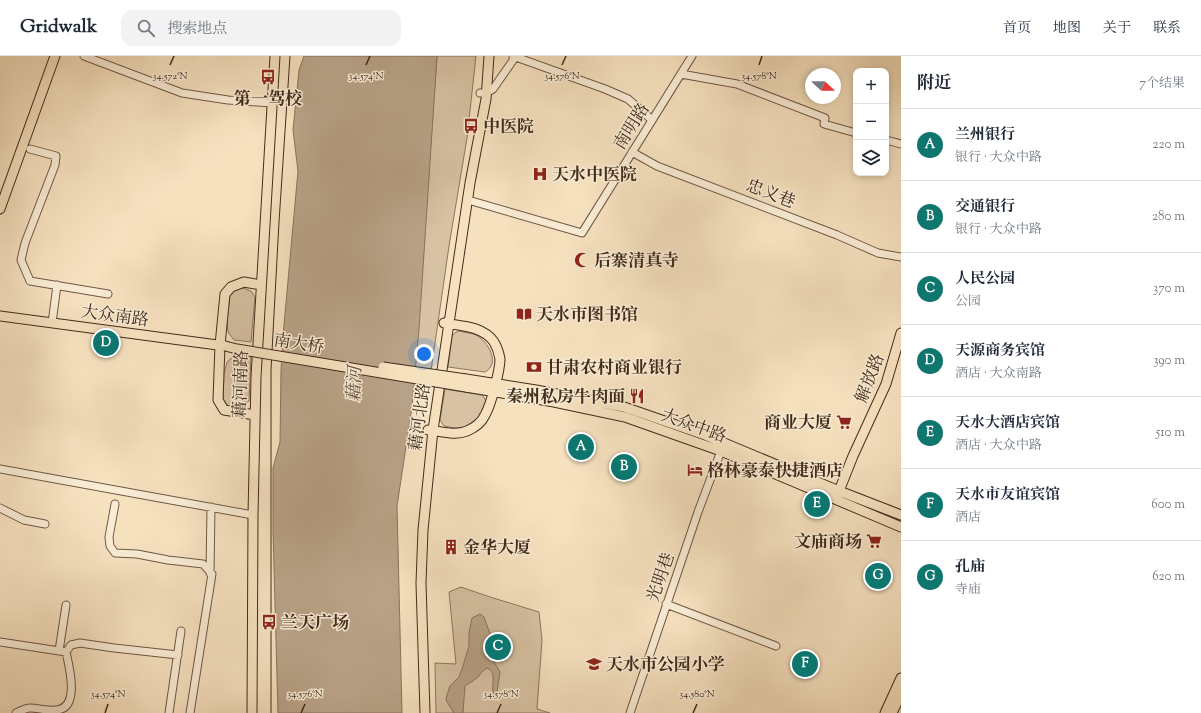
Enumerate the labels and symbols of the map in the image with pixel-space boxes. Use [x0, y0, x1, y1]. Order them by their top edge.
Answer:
bus stop icon: 第一驾校 [259, 68, 277, 86]
north arrow [805, 68, 841, 104]
text: 34.572°N [153, 69, 188, 84]
text: 34.574°N [349, 69, 383, 84]
text: 34.576°N [544, 69, 580, 84]
text: 34.578°N [741, 69, 777, 84]
place label: 第一驾校 [234, 88, 302, 112]
street label: 南明路 [609, 99, 656, 155]
place label: 中医院 [483, 116, 534, 140]
bus stop icon: 中医院 [462, 117, 480, 135]
place label: 天水中医院 [552, 164, 637, 188]
hospital icon: 天水中医院 [531, 165, 549, 183]
street label: 忠义巷 [742, 175, 798, 215]
place label: 后寨清真寺 [594, 250, 679, 274]
mosque icon: 后寨清真寺 [573, 251, 591, 269]
street label: 大众南路 [79, 300, 150, 334]
place label: 天水市图书馆 [536, 304, 638, 328]
library icon: 天水市图书馆 [515, 305, 533, 323]
pin: D [93, 328, 119, 358]
street label: 南大桥 [272, 329, 326, 361]
your location [414, 344, 434, 364]
street label: 藉河南路 [229, 350, 255, 418]
street label: 解放路 [851, 351, 891, 407]
place label: 甘肃农村商业银行 [546, 357, 682, 381]
bank icon: 甘肃农村商业银行 [525, 358, 543, 376]
water label: 藉河 [342, 363, 370, 403]
street label: 藉河北路 [404, 382, 438, 453]
place label: 秦州私房牛肉面 [506, 386, 625, 410]
restaurant icon: 秦州私房牛肉面 [628, 387, 646, 405]
street label: 大众中路 [657, 404, 729, 450]
place label: 商业大厦 [764, 412, 832, 436]
supermarket icon: 商业大厦 [835, 413, 853, 431]
pin: A [568, 432, 594, 462]
pin: B [611, 452, 637, 482]
place label: 格林豪泰快捷酒店 [707, 460, 843, 484]
hotel icon: 格林豪泰快捷酒店 [686, 461, 704, 479]
pin: E [804, 489, 830, 519]
place label: 文庙商场 [794, 531, 862, 555]
supermarket icon: 文庙商场 [865, 532, 883, 550]
place label: 金华大厦 [463, 537, 531, 561]
building icon: 金华大厦 [442, 538, 460, 556]
street label: 光明巷 [642, 550, 682, 606]
pin: G [865, 561, 891, 591]
place label: 兰天广场 [281, 612, 349, 636]
bus stop icon: 兰天广场 [260, 613, 278, 631]
pin: C [485, 632, 511, 662]
pin: F [792, 649, 818, 679]
place label: 天水市公园小学 [606, 654, 725, 678]
school or university icon: 天水市公园小学 [585, 655, 603, 673]
text: 34.574°N [91, 687, 125, 702]
text: 34.576°N [287, 687, 323, 702]
text: 34.578°N [483, 687, 519, 702]
text: 34.580°N [679, 687, 715, 702]

